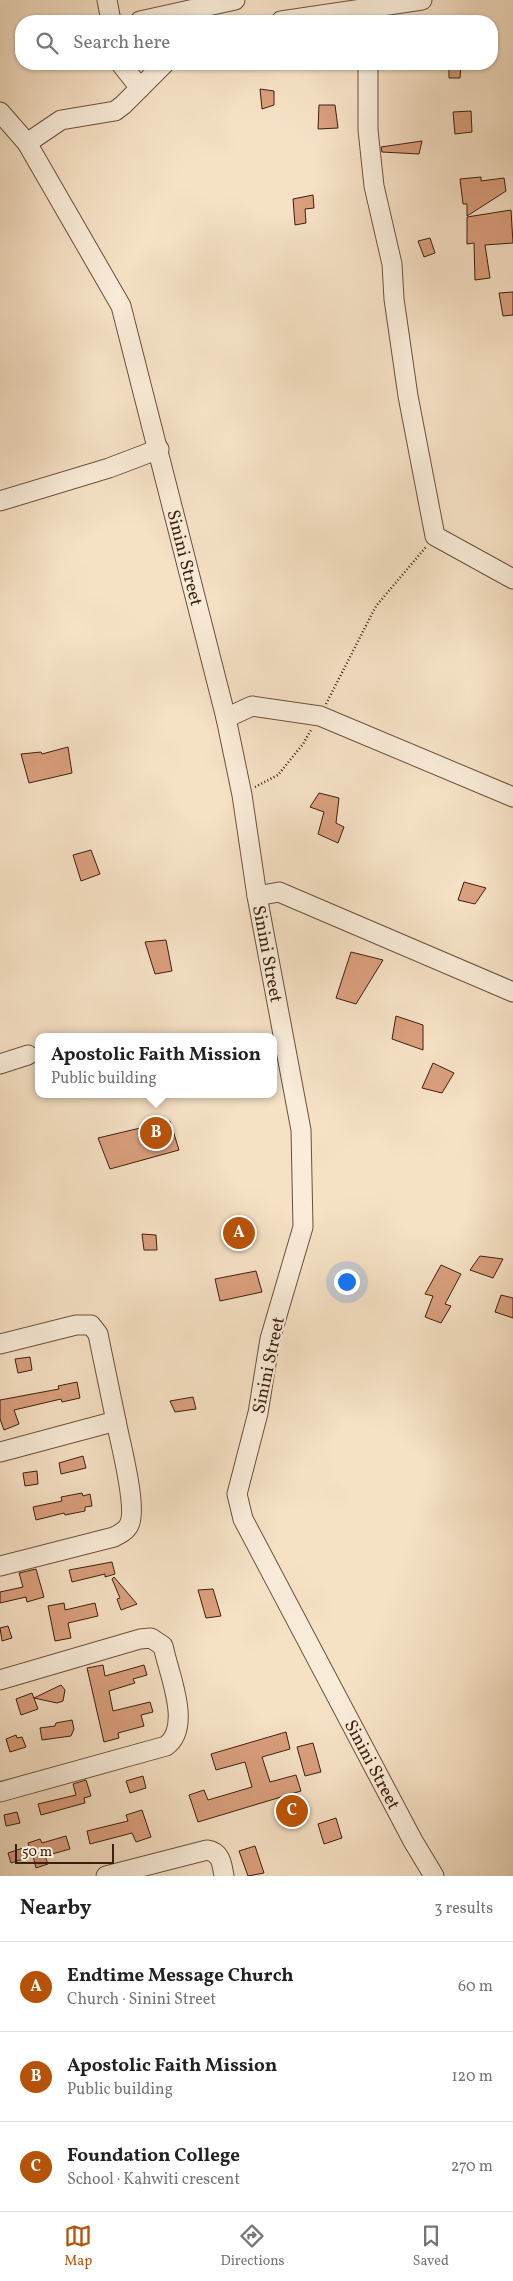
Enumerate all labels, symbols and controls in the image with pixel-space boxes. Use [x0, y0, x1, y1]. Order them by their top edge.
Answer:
search box [15, 15, 498, 70]
icon: search [33, 29, 61, 57]
text: Search here [73, 30, 170, 56]
street label: Sinini Street [159, 507, 208, 609]
street label: Sinini Street [245, 903, 288, 1005]
popup [35, 1033, 277, 1098]
text: Apostolic Faith Mission [51, 1042, 261, 1068]
text: Public building [51, 1068, 157, 1090]
pin: B [140, 1114, 172, 1152]
pin: A [223, 1214, 255, 1252]
your location [334, 1269, 360, 1295]
street label: Sinini Street [247, 1315, 292, 1416]
street label: Sinini Street [337, 1716, 405, 1815]
pin: C [276, 1792, 308, 1830]
scale bar [15, 1841, 114, 1864]
text: 50 m [22, 1843, 52, 1862]
text: Nearby [20, 1894, 91, 1923]
text: 3 results [434, 1898, 493, 1920]
text: Endtime Message Church [67, 1963, 294, 1989]
text: A [30, 1976, 42, 1998]
text: 60 m [458, 1976, 493, 1998]
text: Church · Sinini Street [67, 1989, 216, 2011]
text: Apostolic Faith Mission [67, 2053, 277, 2079]
text: B [31, 2066, 41, 2088]
text: 120 m [451, 2066, 493, 2088]
text: Public building [67, 2079, 173, 2101]
text: Foundation College [67, 2143, 240, 2169]
text: C [31, 2156, 41, 2178]
text: 270 m [451, 2156, 493, 2178]
text: School · Kahwiti crescent [67, 2169, 240, 2191]
tab: Map [64, 2222, 92, 2271]
tab: Directions [220, 2222, 285, 2271]
tab: Saved [413, 2222, 449, 2271]

